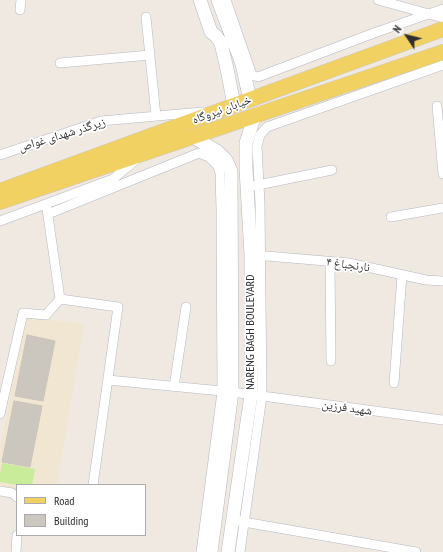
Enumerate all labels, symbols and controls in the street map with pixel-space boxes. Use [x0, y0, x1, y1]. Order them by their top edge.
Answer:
north arrow [387, 16, 427, 56]
text: N [390, 23, 405, 36]
street label: خیابان نیروگاه [190, 93, 254, 127]
street label: زیرگذر شهدای غواص [17, 115, 107, 155]
street label: نارنجباغ ۴ [325, 255, 371, 275]
street label: NARENG BAGH BOULEVARD [244, 274, 258, 390]
street label: شهید فرزین [321, 397, 373, 419]
legend [16, 484, 146, 536]
text: Road [54, 493, 74, 508]
text: Building [54, 513, 89, 528]

